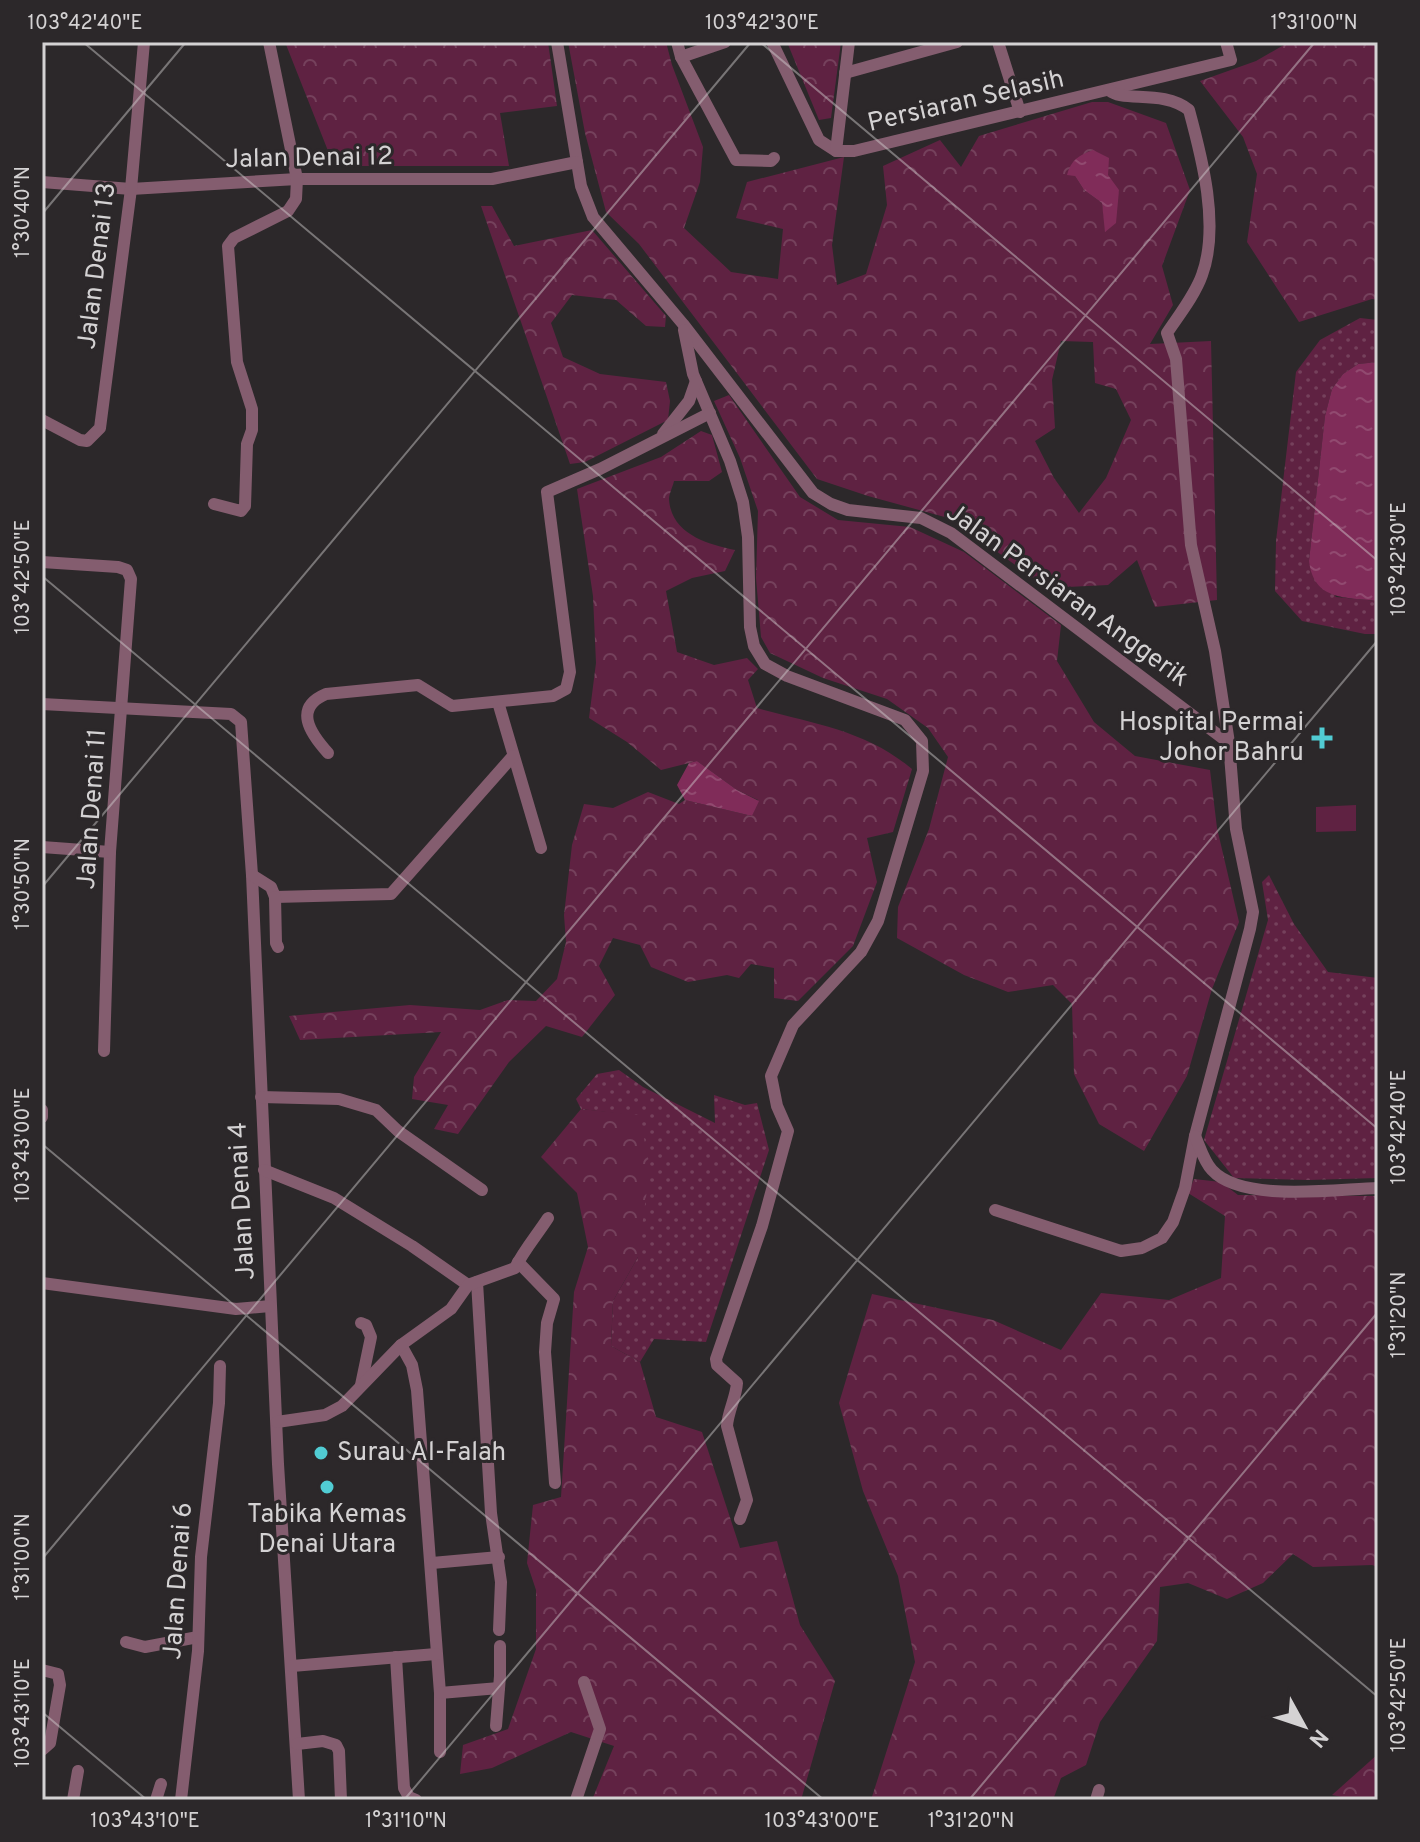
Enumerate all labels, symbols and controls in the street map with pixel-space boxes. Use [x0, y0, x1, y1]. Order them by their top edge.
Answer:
text: 103°42'40"E [28, 11, 142, 37]
text: 103°42'30"E [705, 11, 819, 37]
text: 1°31'00"N [1270, 11, 1358, 37]
street label: Persiaran Selasih [864, 63, 1068, 141]
street label: Jalan Denai 12 [225, 141, 393, 177]
text: 1°30'40"N [11, 166, 37, 258]
street label: Jalan Denai 13 [71, 181, 125, 351]
street label: Jalan Persiaran Anggerik [939, 497, 1195, 695]
text: 103°42'30"E [1387, 502, 1413, 616]
text: 103°42'50"E [11, 520, 37, 634]
place label: Hospital Permai Johor Bahru [1119, 707, 1304, 770]
street label: Jalan Denai 11 [71, 727, 115, 891]
marker: Hospital Permai Johor Bahru [1311, 727, 1333, 749]
text: 1°30'50"N [11, 838, 37, 930]
text: 103°42'40"E [1387, 1070, 1413, 1184]
text: 103°43'00"E [11, 1088, 37, 1202]
street label: Jalan Denai 4 [222, 1121, 264, 1281]
text: 1°31'20"N [1387, 1272, 1413, 1358]
place label: Surau Al-Falah [337, 1437, 506, 1470]
marker: Surau Al-Falah [312, 1444, 330, 1462]
marker: Tabika Kemas Denai Utara [318, 1478, 336, 1496]
place label: Tabika Kemas Denai Utara [247, 1499, 407, 1562]
street label: Jalan Denai 6 [157, 1501, 201, 1661]
text: 1°31'00"N [11, 1513, 37, 1601]
text: 103°42'50"E [1387, 1638, 1413, 1752]
text: 103°43'10"E [11, 1658, 37, 1768]
north arrow [1264, 1686, 1344, 1766]
text: N [1302, 1723, 1333, 1752]
text: 103°43'10"E [90, 1809, 200, 1835]
text: 1°31'10"N [365, 1809, 447, 1835]
text: 103°43'00"E [765, 1809, 879, 1835]
text: 1°31'20"N [928, 1809, 1014, 1835]

